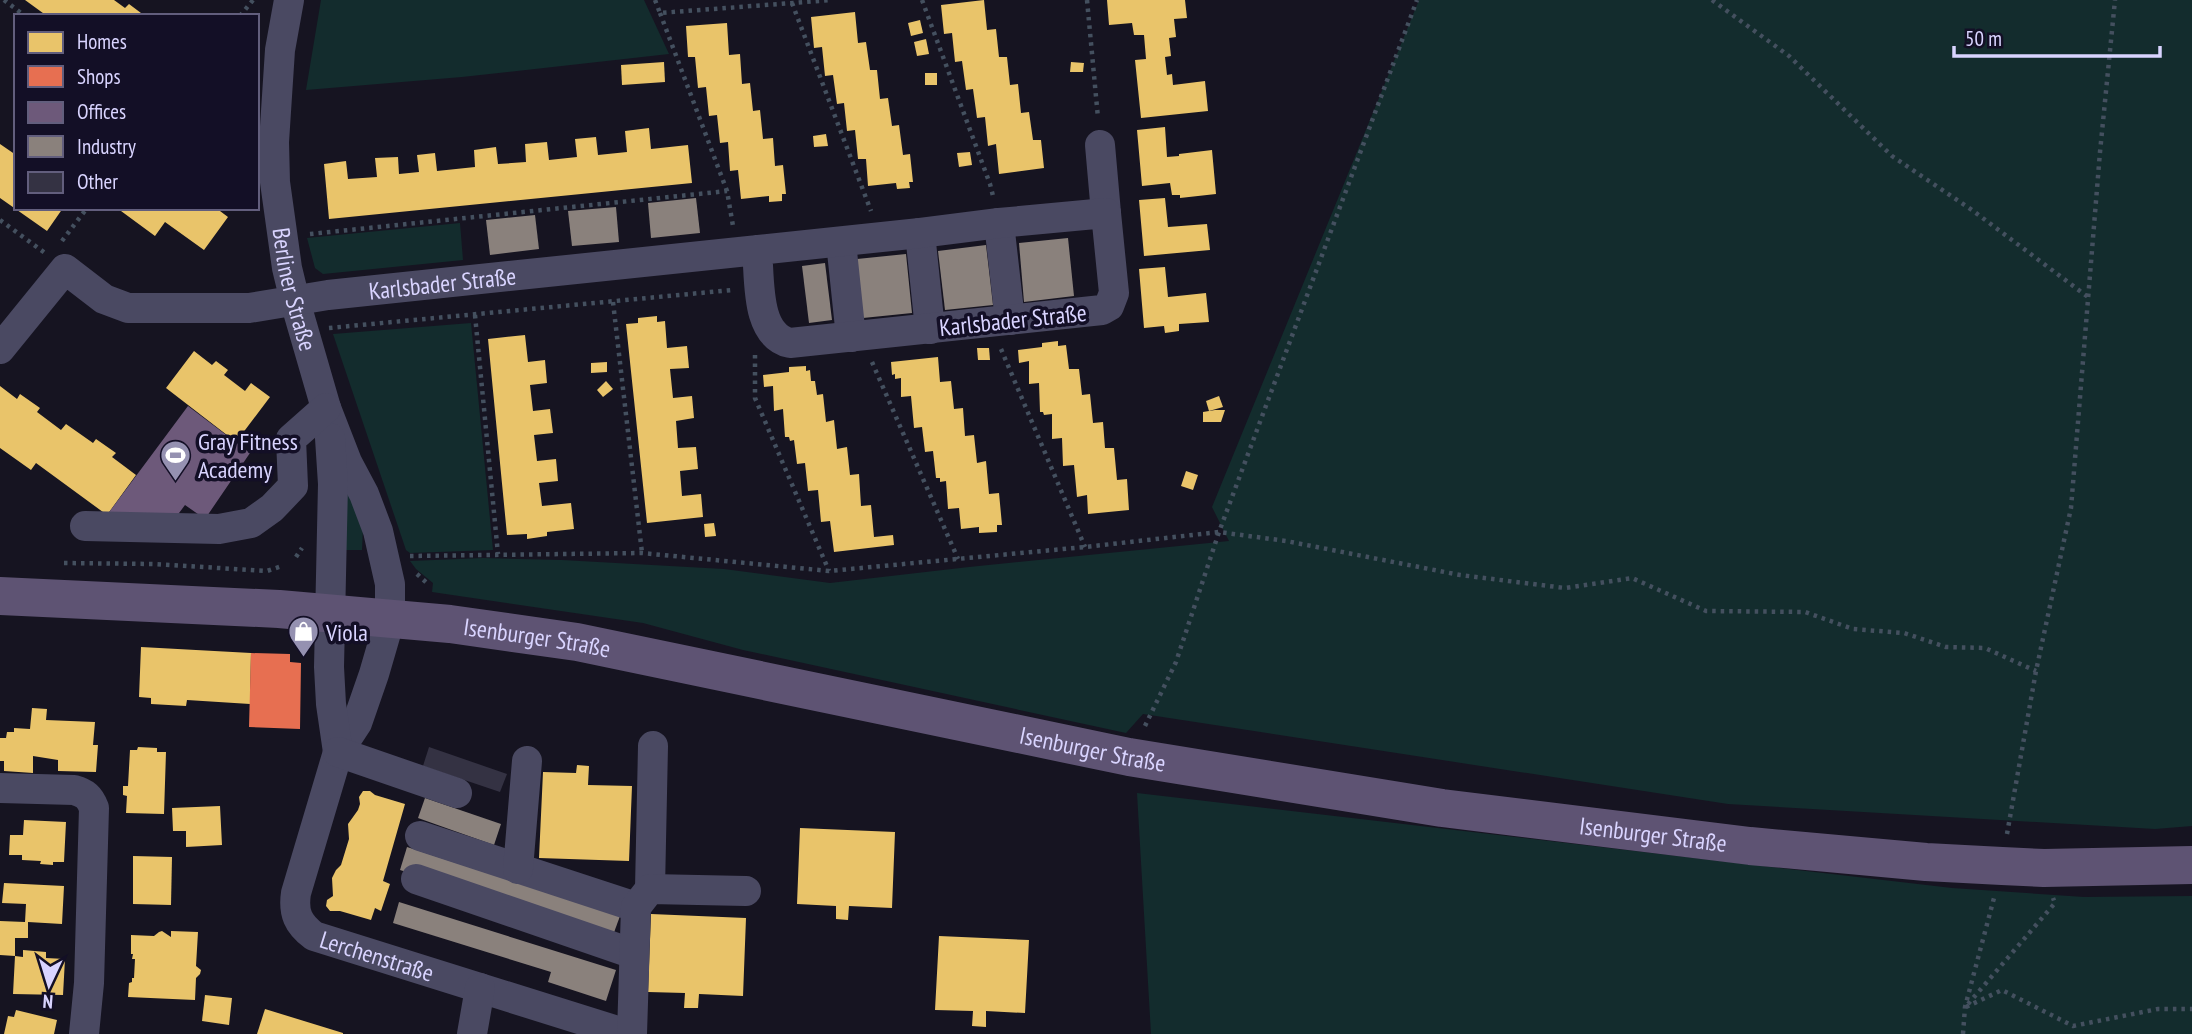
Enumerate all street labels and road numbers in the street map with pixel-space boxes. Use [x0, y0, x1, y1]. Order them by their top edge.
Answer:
street label: Berliner Straße [266, 226, 324, 354]
street label: Karlsbader Straße [367, 260, 518, 306]
street label: Karlsbader Straße [938, 297, 1088, 343]
street label: Isenburger Straße [462, 611, 613, 664]
street label: Isenburger Straße [1017, 719, 1168, 778]
street label: Isenburger Straße [1578, 810, 1729, 859]
street label: Lerchenstraße [316, 923, 438, 988]

